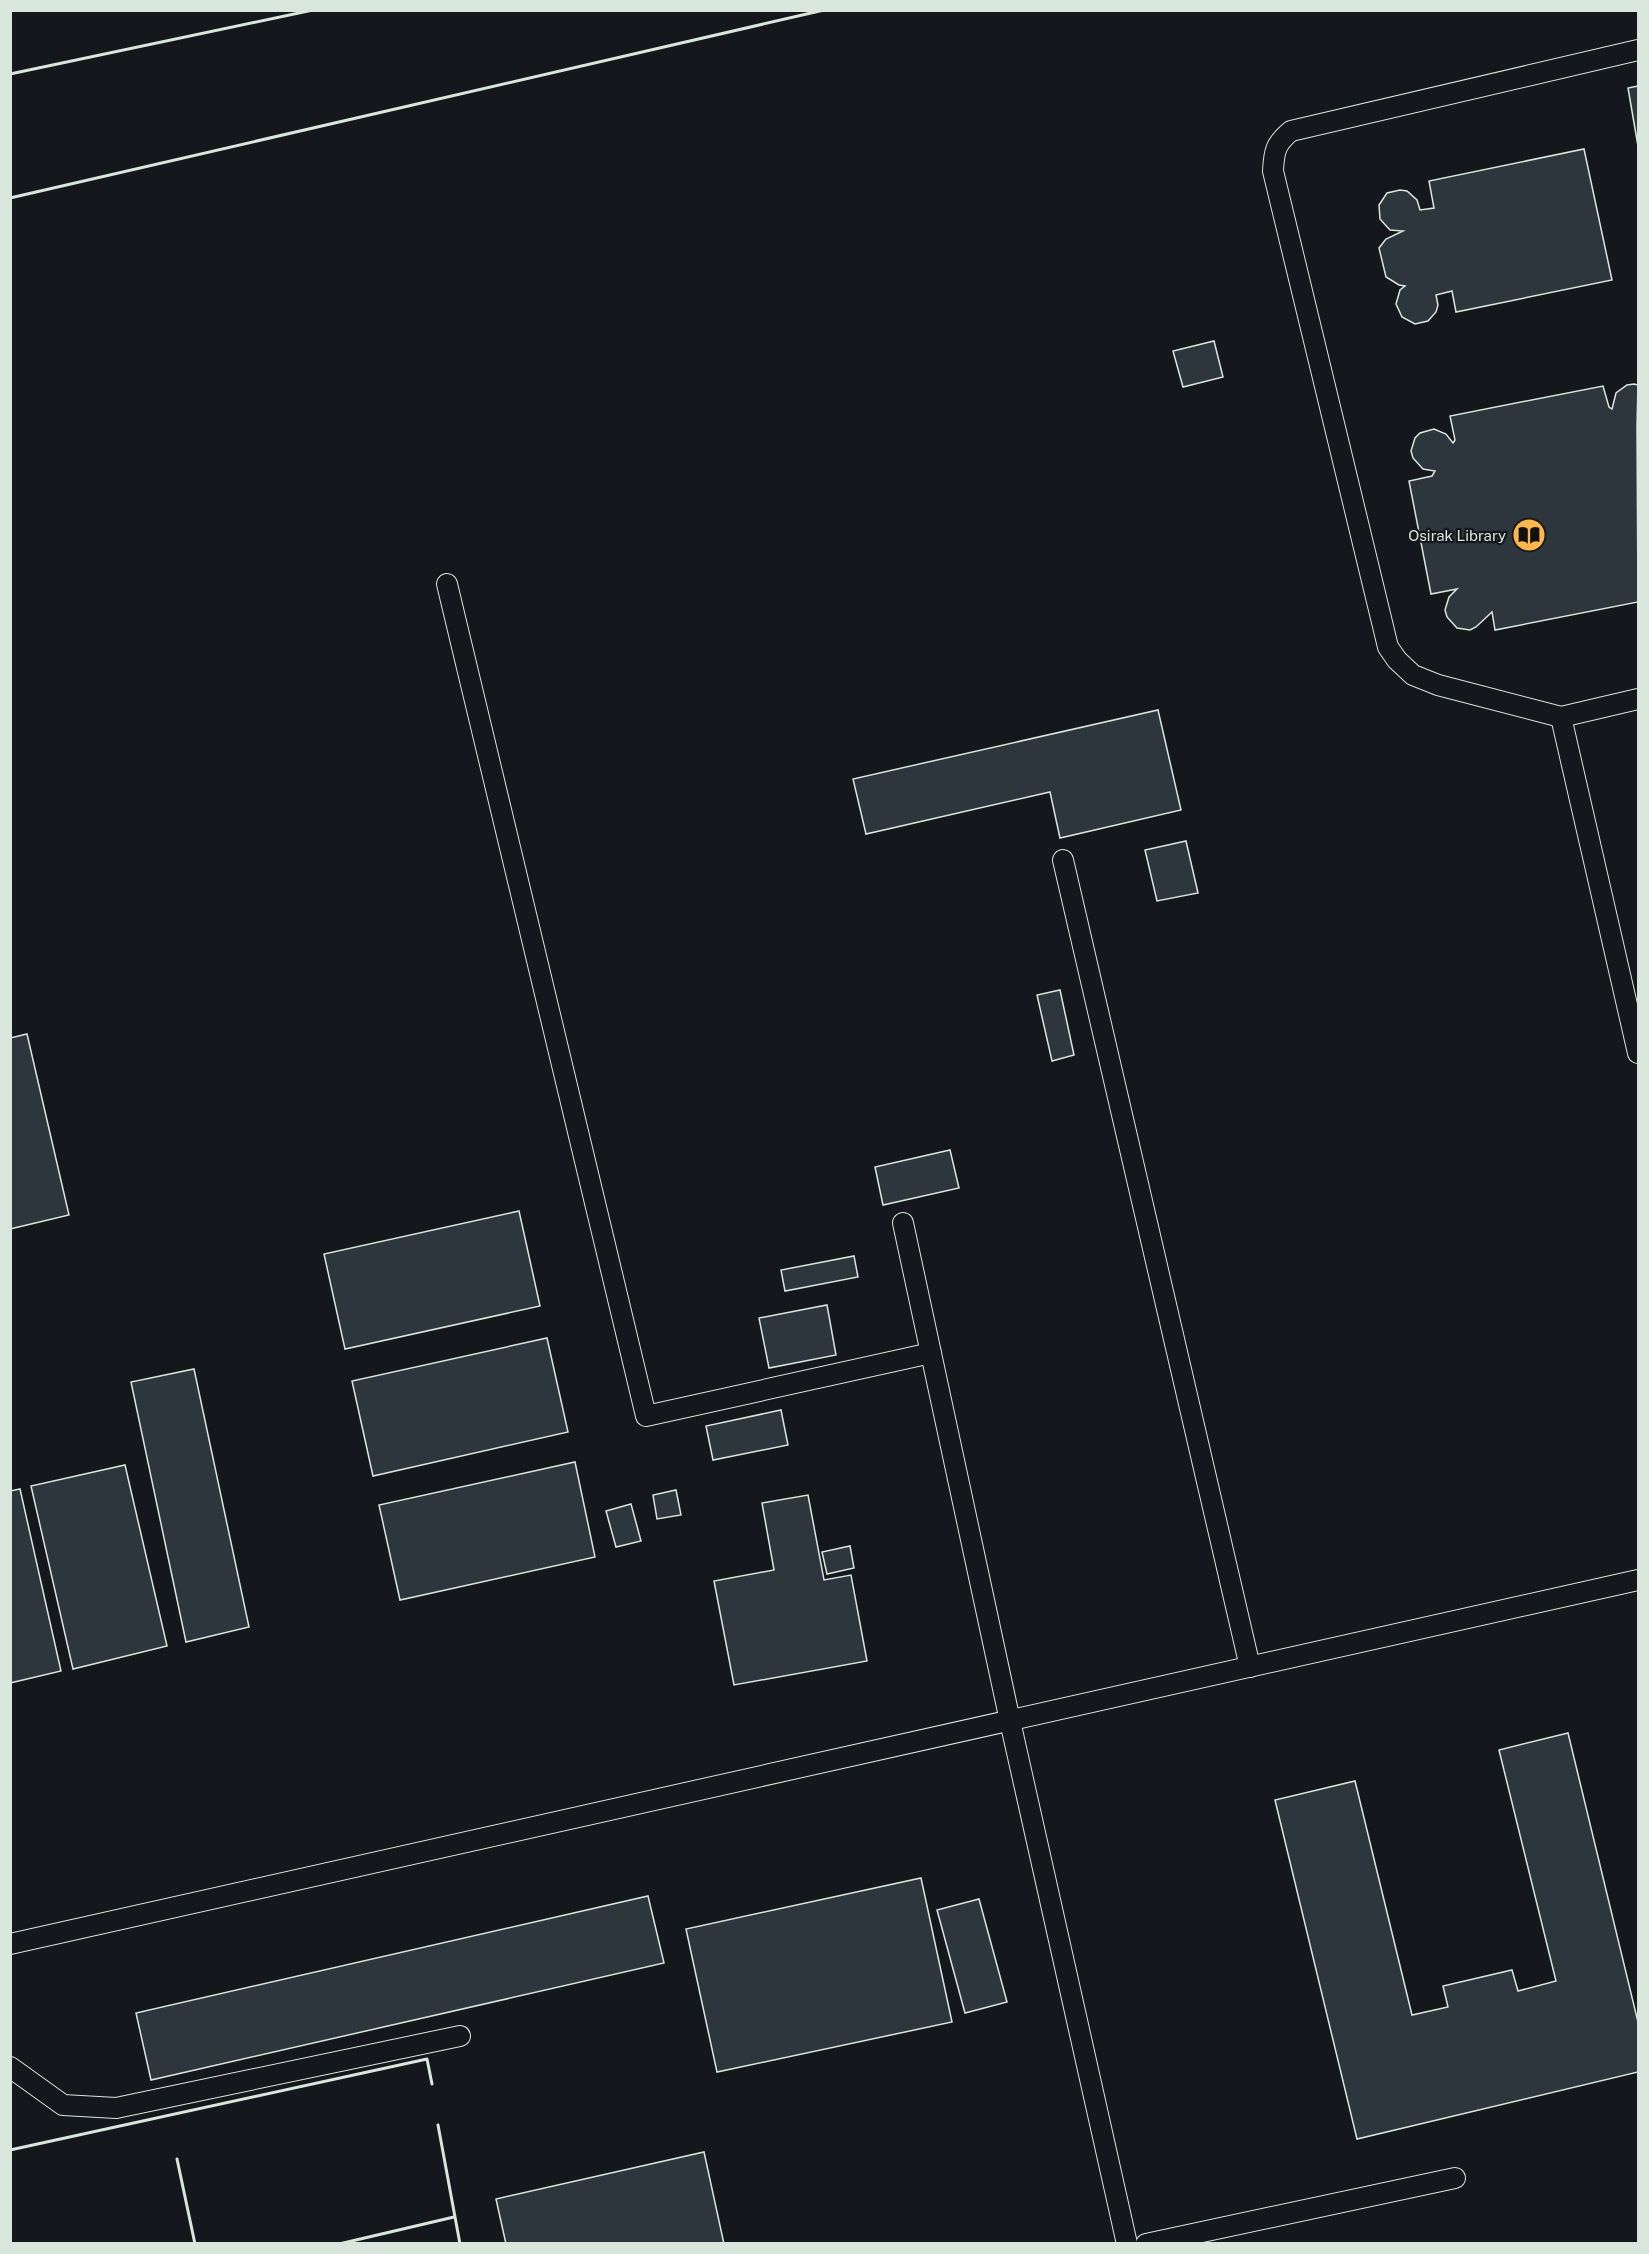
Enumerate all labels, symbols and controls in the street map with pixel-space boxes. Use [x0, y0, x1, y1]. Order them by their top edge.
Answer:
library icon: Osirak Library [1511, 517, 1547, 553]
place label: Osirak Library [1408, 527, 1506, 544]

